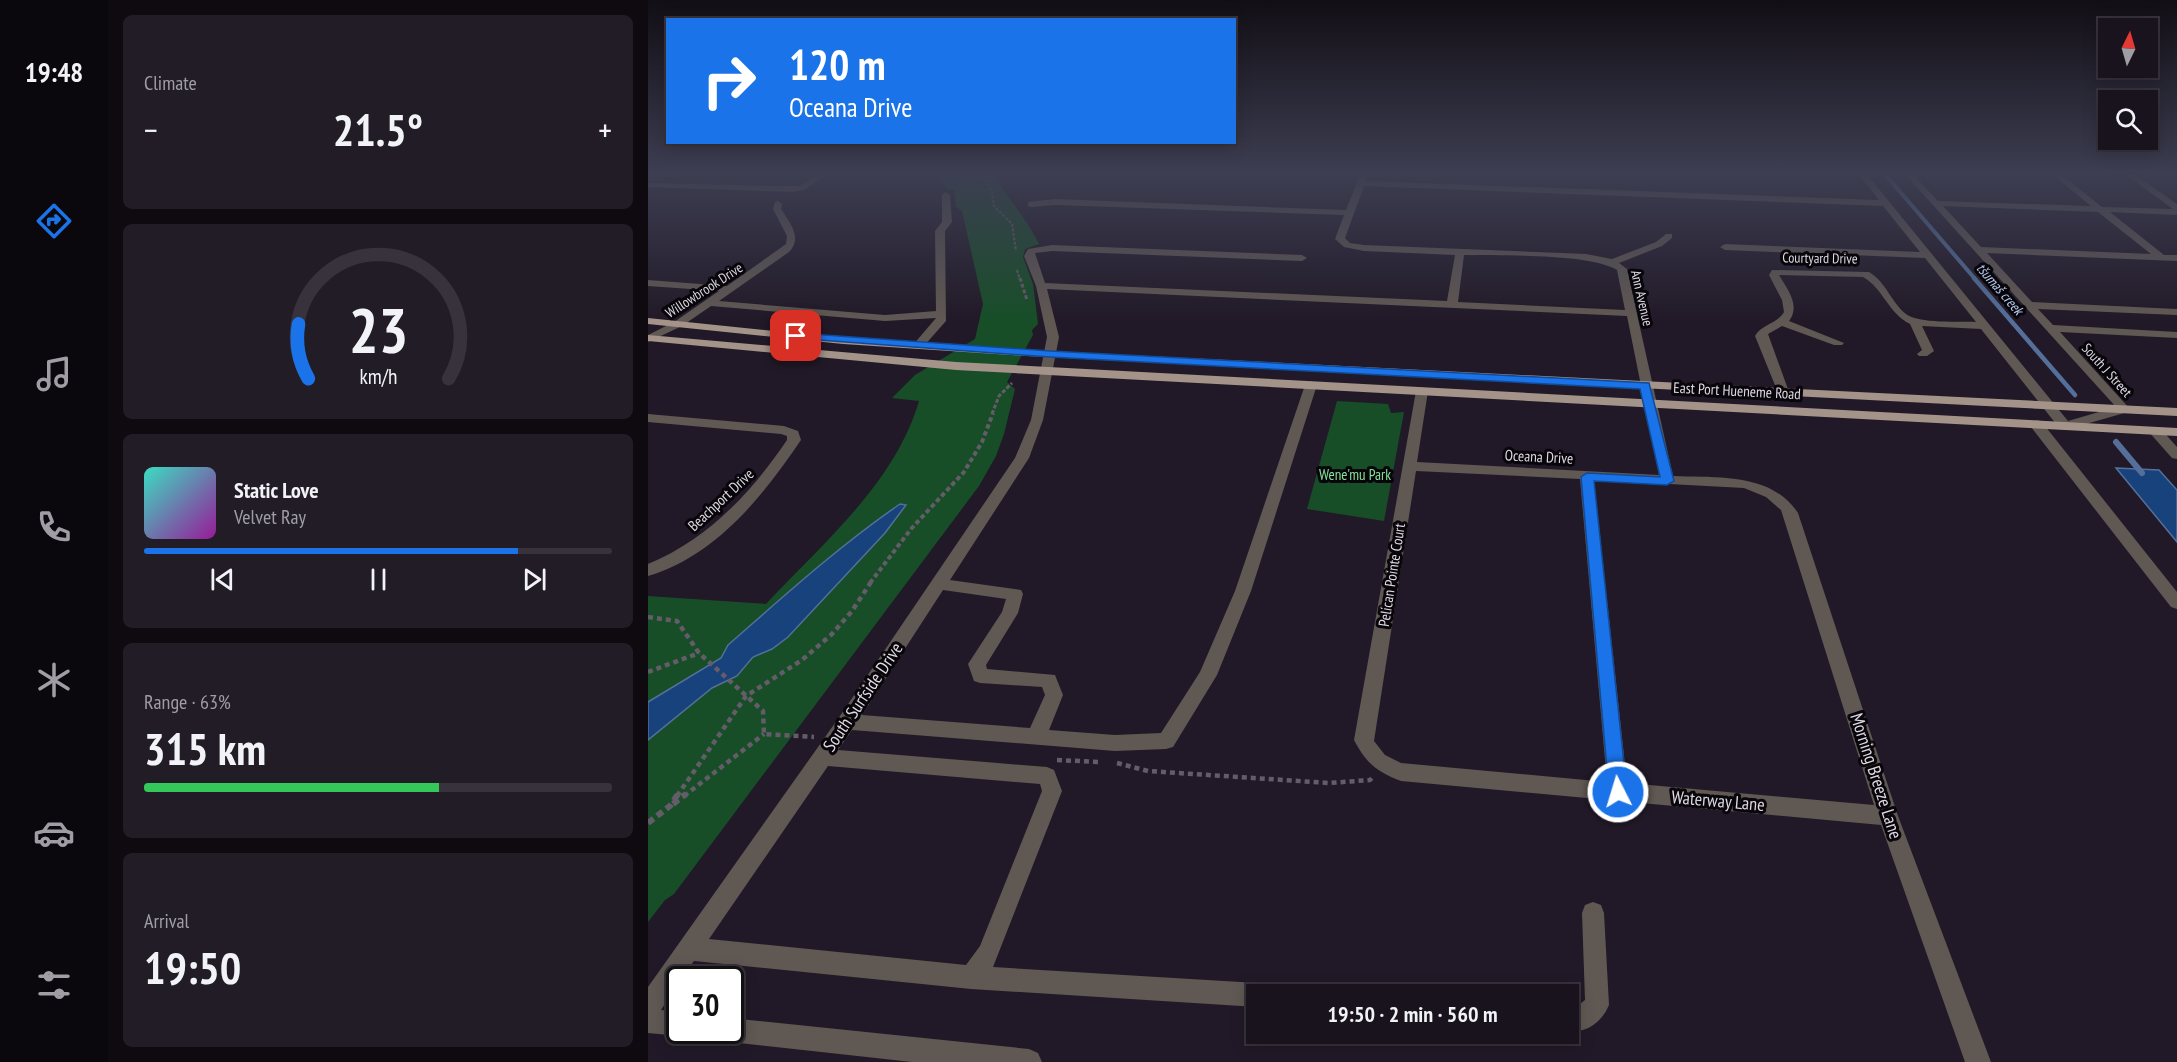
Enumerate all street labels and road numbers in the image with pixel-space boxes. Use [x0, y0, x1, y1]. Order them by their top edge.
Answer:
street label: Courtyard Drive [1782, 248, 1858, 268]
street label: Willowbrook Drive [662, 258, 746, 322]
street label: Ann Avenue [1627, 268, 1657, 328]
street label: South J Street [2078, 339, 2136, 401]
street label: East Port Hueneme Road [1673, 378, 1801, 403]
street label: Oceana Drive [1504, 445, 1574, 468]
street label: Beachport Drive [684, 464, 758, 535]
street label: Pelican Pointe Court [1374, 522, 1409, 628]
street label: South Surfside Drive [818, 638, 908, 756]
street label: Morning Breeze Lane [1845, 710, 1908, 842]
street label: Waterway Lane [1670, 785, 1766, 816]

